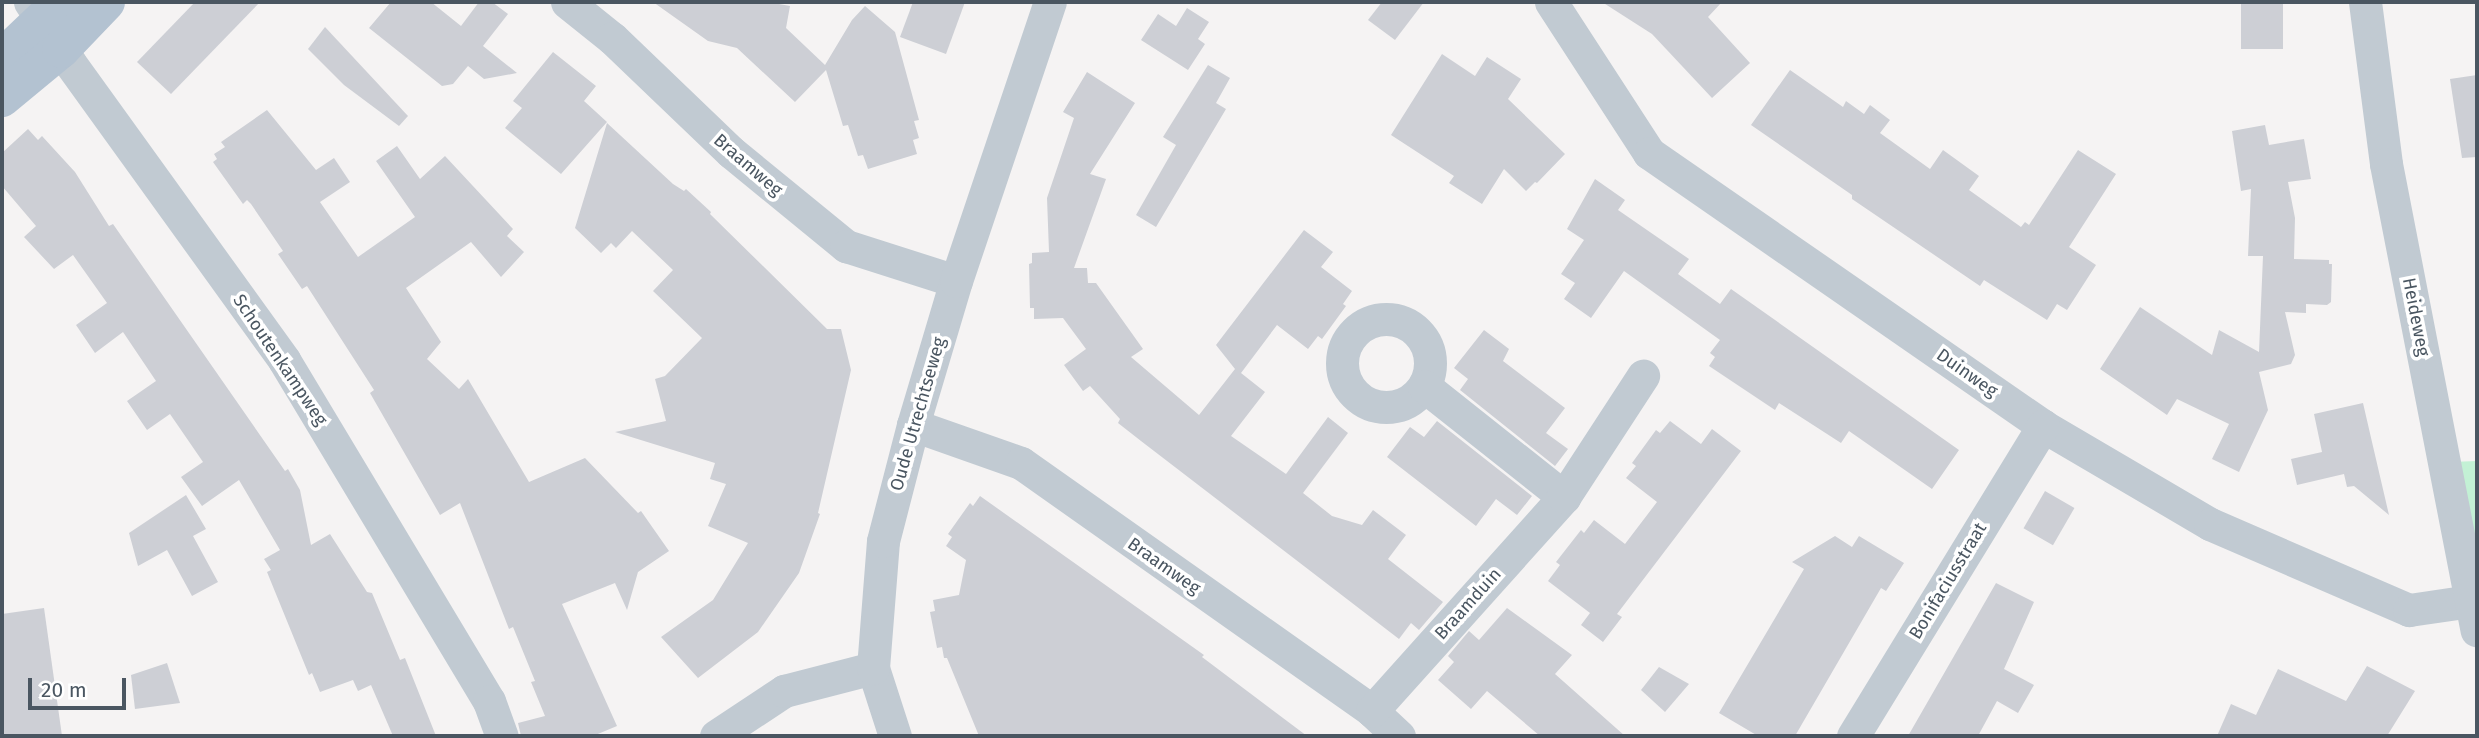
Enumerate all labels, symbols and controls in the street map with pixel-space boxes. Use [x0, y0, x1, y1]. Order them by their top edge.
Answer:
street label: Braamweg [709, 129, 787, 201]
street label: Heideweg [2398, 276, 2434, 358]
street label: Schoutenkampweg [228, 290, 332, 430]
street label: Oude Utrechtseweg [886, 335, 950, 493]
street label: Duinweg [1932, 344, 2002, 402]
street label: Bonifaciusstraat [1905, 519, 1991, 643]
street label: Braamweg [1123, 533, 1205, 599]
street label: Braamduin [1430, 564, 1506, 644]
scale bar [32, 664, 130, 708]
text: 20 m [41, 677, 87, 703]

